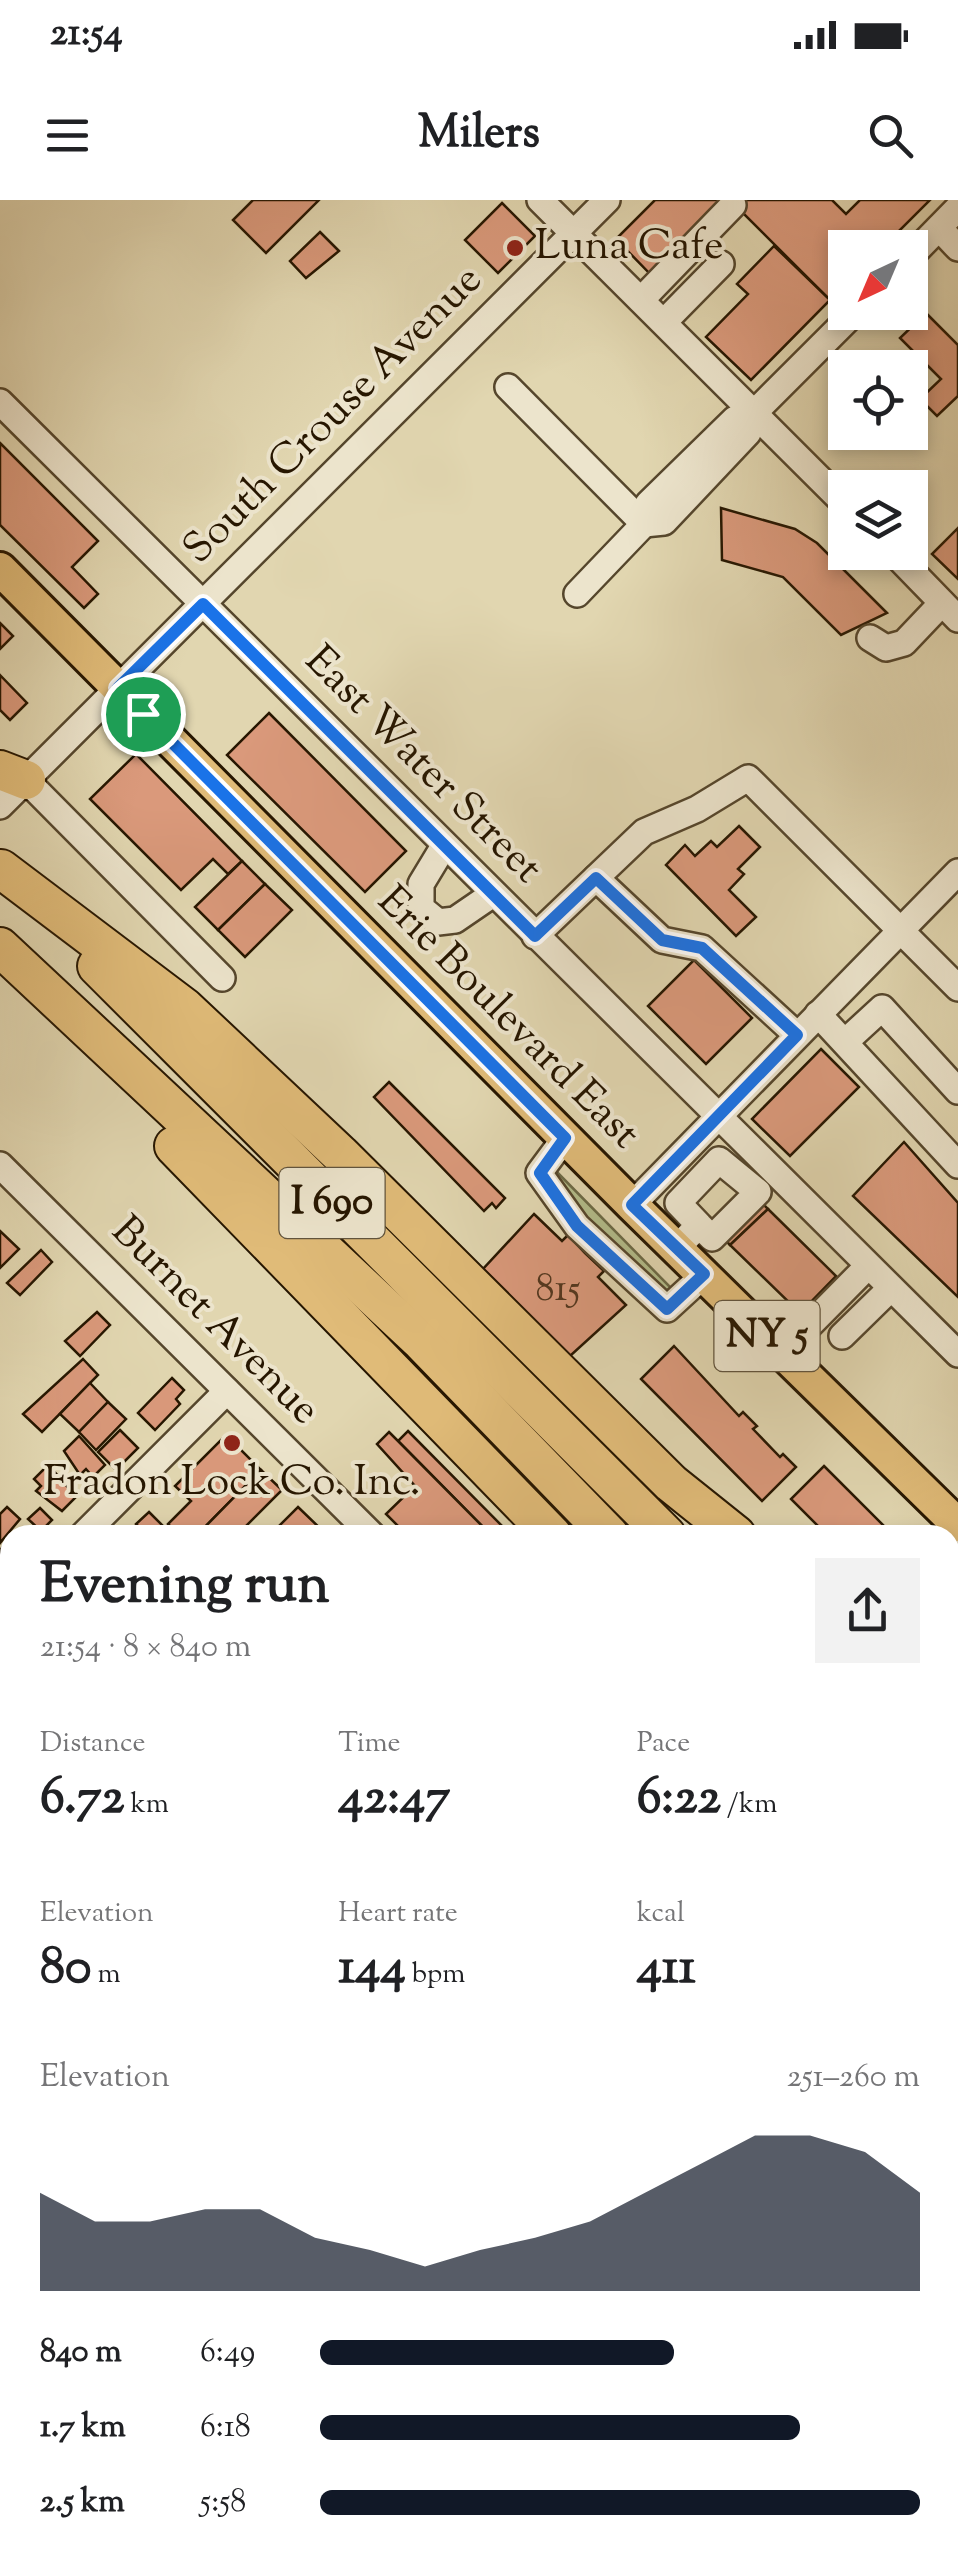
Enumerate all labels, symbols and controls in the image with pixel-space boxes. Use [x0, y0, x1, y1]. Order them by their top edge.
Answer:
text: 21:54 [50, 8, 123, 62]
text: Milers [418, 103, 540, 168]
icon: menu [40, 108, 95, 163]
icon: search [863, 108, 918, 163]
place label: Luna Cafe [535, 218, 724, 278]
north arrow [828, 230, 928, 330]
map controls [828, 230, 928, 570]
marker: Luna Cafe [504, 237, 526, 259]
street label: South Crouse Avenue [171, 253, 497, 579]
button: locate [828, 350, 928, 450]
button: layers [828, 470, 928, 570]
street label: East Water Street [290, 634, 554, 898]
pin [101, 672, 186, 757]
icon: arrive [116, 687, 171, 742]
street label: Erie Boulevard East [362, 874, 652, 1164]
road number: I 690 [280, 1168, 384, 1238]
street label: Burnet Avenue [96, 1204, 332, 1440]
house number: 815 [536, 1264, 580, 1318]
road number: NY 5 [714, 1301, 820, 1371]
marker: Fradon Lock Co. Inc. [221, 1432, 243, 1454]
place label: Fradon Lock Co. Inc. [44, 1454, 420, 1514]
text: Evening run [40, 1548, 329, 1627]
button: share [815, 1558, 920, 1663]
text: 21:54 · 8 × 840 m [40, 1625, 251, 1671]
text: Distance [40, 1724, 146, 1764]
text: Time [338, 1724, 401, 1764]
text: Pace [637, 1724, 690, 1764]
text: 6.72 [40, 1764, 124, 1836]
text: 42:47 [338, 1764, 450, 1836]
text: 6:22 [637, 1764, 721, 1836]
text: km [124, 1785, 169, 1825]
text: /km [721, 1785, 777, 1825]
text: Elevation [40, 1894, 154, 1934]
text: Heart rate [338, 1894, 458, 1934]
text: kcal [637, 1894, 685, 1934]
text: 80 [40, 1934, 91, 2006]
text: 144 [338, 1934, 406, 2006]
text: 411 [637, 1934, 696, 2006]
text: m [91, 1955, 121, 1995]
text: bpm [406, 1955, 465, 1995]
text: Elevation [40, 2055, 170, 2101]
text: 251–260 m [787, 2055, 920, 2101]
text: 840 m [40, 2330, 122, 2376]
text: 6:49 [200, 2330, 255, 2376]
text: 1.7 km [40, 2405, 126, 2451]
text: 6:18 [200, 2405, 251, 2451]
text: 2.5 km [40, 2480, 125, 2526]
text: 5:58 [200, 2480, 246, 2526]

